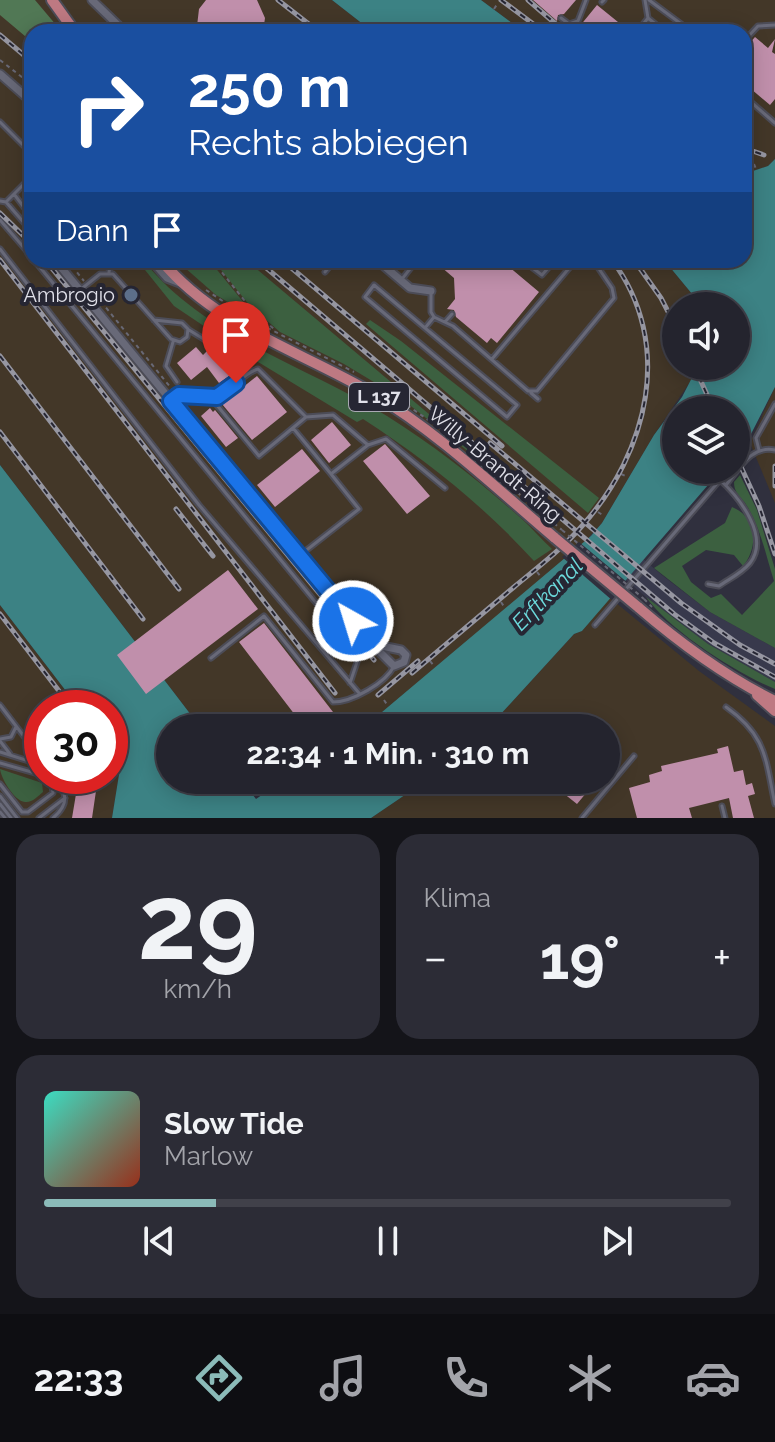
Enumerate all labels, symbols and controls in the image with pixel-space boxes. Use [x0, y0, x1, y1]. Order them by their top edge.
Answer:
text: 250 m [188, 54, 351, 120]
icon: right [56, 56, 160, 160]
text: Rechts abbiegen [188, 121, 469, 163]
icon: arrive [145, 208, 189, 252]
text: Dann [56, 213, 129, 248]
place label: Ambrogio [24, 283, 115, 307]
marker: Ambrogio [122, 286, 140, 304]
map controls [662, 292, 750, 484]
button: sound [662, 292, 750, 380]
pin [202, 301, 270, 383]
icon: arrive [214, 313, 258, 357]
road number: L 137 [349, 383, 409, 411]
button: layers [662, 396, 750, 484]
street label: Willy-Brandt-Ring [423, 401, 567, 527]
water label: Erftkanal [506, 552, 588, 636]
position arrow [311, 579, 395, 663]
speed limit sign: 30 [24, 690, 128, 794]
text: 22:34 · 1 Min. · 310 m [246, 736, 530, 771]
text: 29 [138, 861, 258, 983]
text: Klima [424, 883, 491, 913]
text: 19° [540, 923, 620, 993]
text: − [424, 932, 447, 983]
text: + [713, 932, 731, 983]
text: km/h [163, 974, 232, 1004]
text: Slow Tide [164, 1106, 304, 1141]
text: Marlow [164, 1141, 253, 1171]
icon: previous [137, 1219, 181, 1263]
icon: pause [366, 1219, 410, 1263]
icon: next [595, 1219, 639, 1263]
icon: directions [191, 1350, 247, 1406]
icon: music [315, 1350, 371, 1406]
icon: phone [438, 1350, 494, 1406]
icon: climate [562, 1350, 618, 1406]
icon: car [685, 1350, 741, 1406]
text: 22:33 [34, 1357, 123, 1399]

